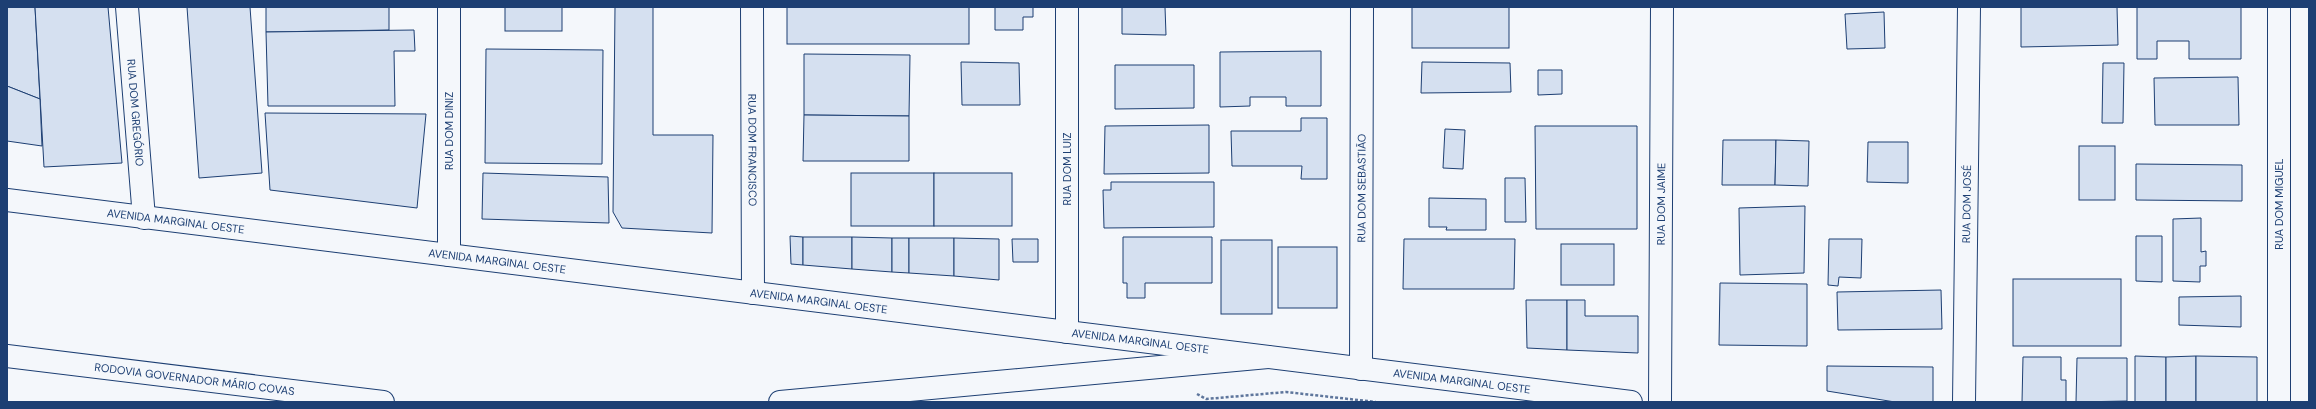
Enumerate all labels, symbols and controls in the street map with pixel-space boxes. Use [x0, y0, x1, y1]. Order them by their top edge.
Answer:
street label: RUA DOM GREGÓRIO [124, 58, 147, 167]
street label: RUA DOM DINIZ [442, 92, 456, 170]
street label: RUA DOM FRANCISCO [745, 94, 760, 206]
street label: RUA DOM LUIZ [1060, 132, 1074, 206]
street label: RUA DOM SEBASTIÃO [1354, 134, 1369, 242]
street label: RUA DOM MIGUEL [2272, 158, 2286, 250]
street label: RUA DOM JAIME [1654, 163, 1668, 245]
street label: RUA DOM JOSÉ [1959, 165, 1974, 243]
street label: AVENIDA MARGINAL OESTE [106, 205, 245, 236]
street label: AVENIDA MARGINAL OESTE [428, 245, 567, 276]
street label: AVENIDA MARGINAL OESTE [749, 285, 888, 316]
street label: AVENIDA MARGINAL OESTE [1071, 325, 1210, 356]
street label: RODOVIA GOVERNADOR MÁRIO COVAS [94, 360, 295, 398]
street label: AVENIDA MARGINAL OESTE [1392, 365, 1531, 396]

